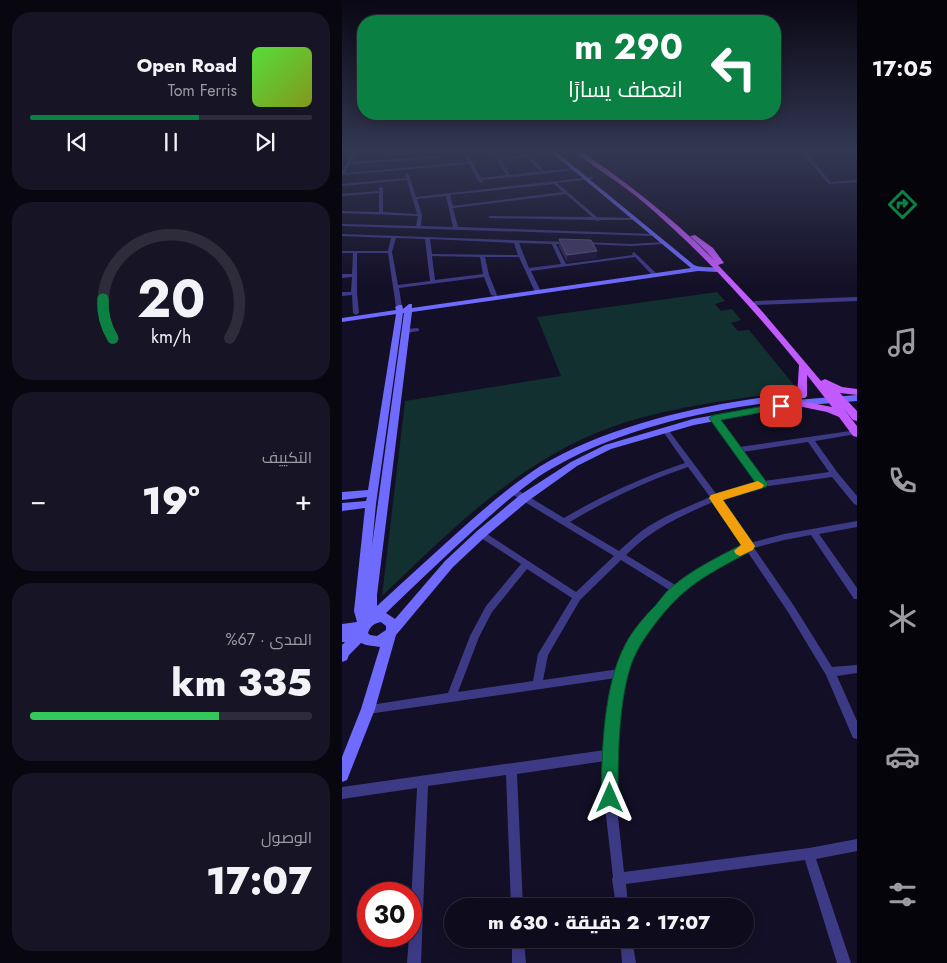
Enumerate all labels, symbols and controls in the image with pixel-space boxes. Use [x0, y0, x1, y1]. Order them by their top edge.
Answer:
text: 290 m [574, 22, 683, 72]
icon: left [701, 35, 766, 100]
text: Open Road [137, 52, 237, 79]
text: 17:05 [872, 52, 932, 84]
text: انعطف يسارًا [568, 73, 683, 105]
text: Tom Ferris [168, 79, 237, 102]
icon: previous [63, 128, 91, 156]
icon: pause [157, 128, 185, 156]
icon: next [251, 128, 279, 156]
icon: directions [885, 187, 920, 222]
text: 20 [137, 261, 205, 337]
text: km/h [151, 324, 191, 350]
icon: music [885, 325, 920, 360]
pin [760, 385, 802, 427]
icon: arrive [767, 392, 795, 420]
text: التكييف [262, 446, 312, 469]
icon: phone [885, 463, 920, 498]
text: 19° [142, 473, 200, 528]
text: − [30, 480, 47, 521]
text: + [295, 480, 312, 521]
icon: climate [885, 601, 920, 636]
text: المدى · 67% [226, 628, 312, 651]
text: 335 km [171, 655, 312, 710]
icon: car [885, 739, 920, 774]
position arrow [583, 771, 635, 823]
text: الوصول [261, 826, 312, 849]
text: 17:07 [206, 853, 312, 908]
icon: filters [885, 877, 920, 912]
speed limit sign: 30 [357, 882, 422, 947]
text: 17:07 · 2 دقيقة · 630 m [488, 909, 710, 936]

